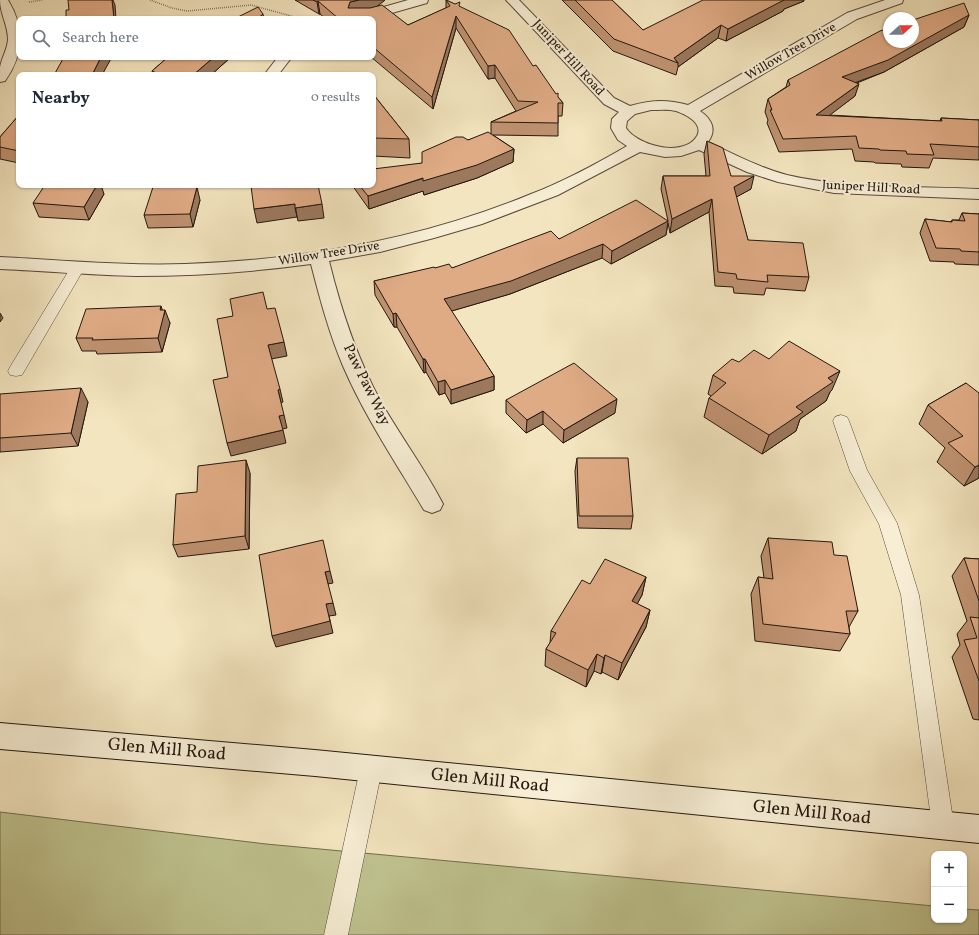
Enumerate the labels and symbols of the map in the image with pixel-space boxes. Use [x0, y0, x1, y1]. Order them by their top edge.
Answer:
north arrow [883, 12, 919, 48]
street label: Juniper Hill Road [528, 16, 608, 100]
street label: Willow Tree Drive [742, 19, 840, 85]
street label: Juniper Hill Road [821, 176, 921, 200]
street label: Willow Tree Drive [277, 237, 381, 271]
street label: Paw Paw Way [337, 341, 395, 429]
street label: Glen Mill Road [107, 732, 227, 768]
street label: Glen Mill Road [430, 762, 550, 800]
street label: Glen Mill Road [752, 794, 872, 832]

